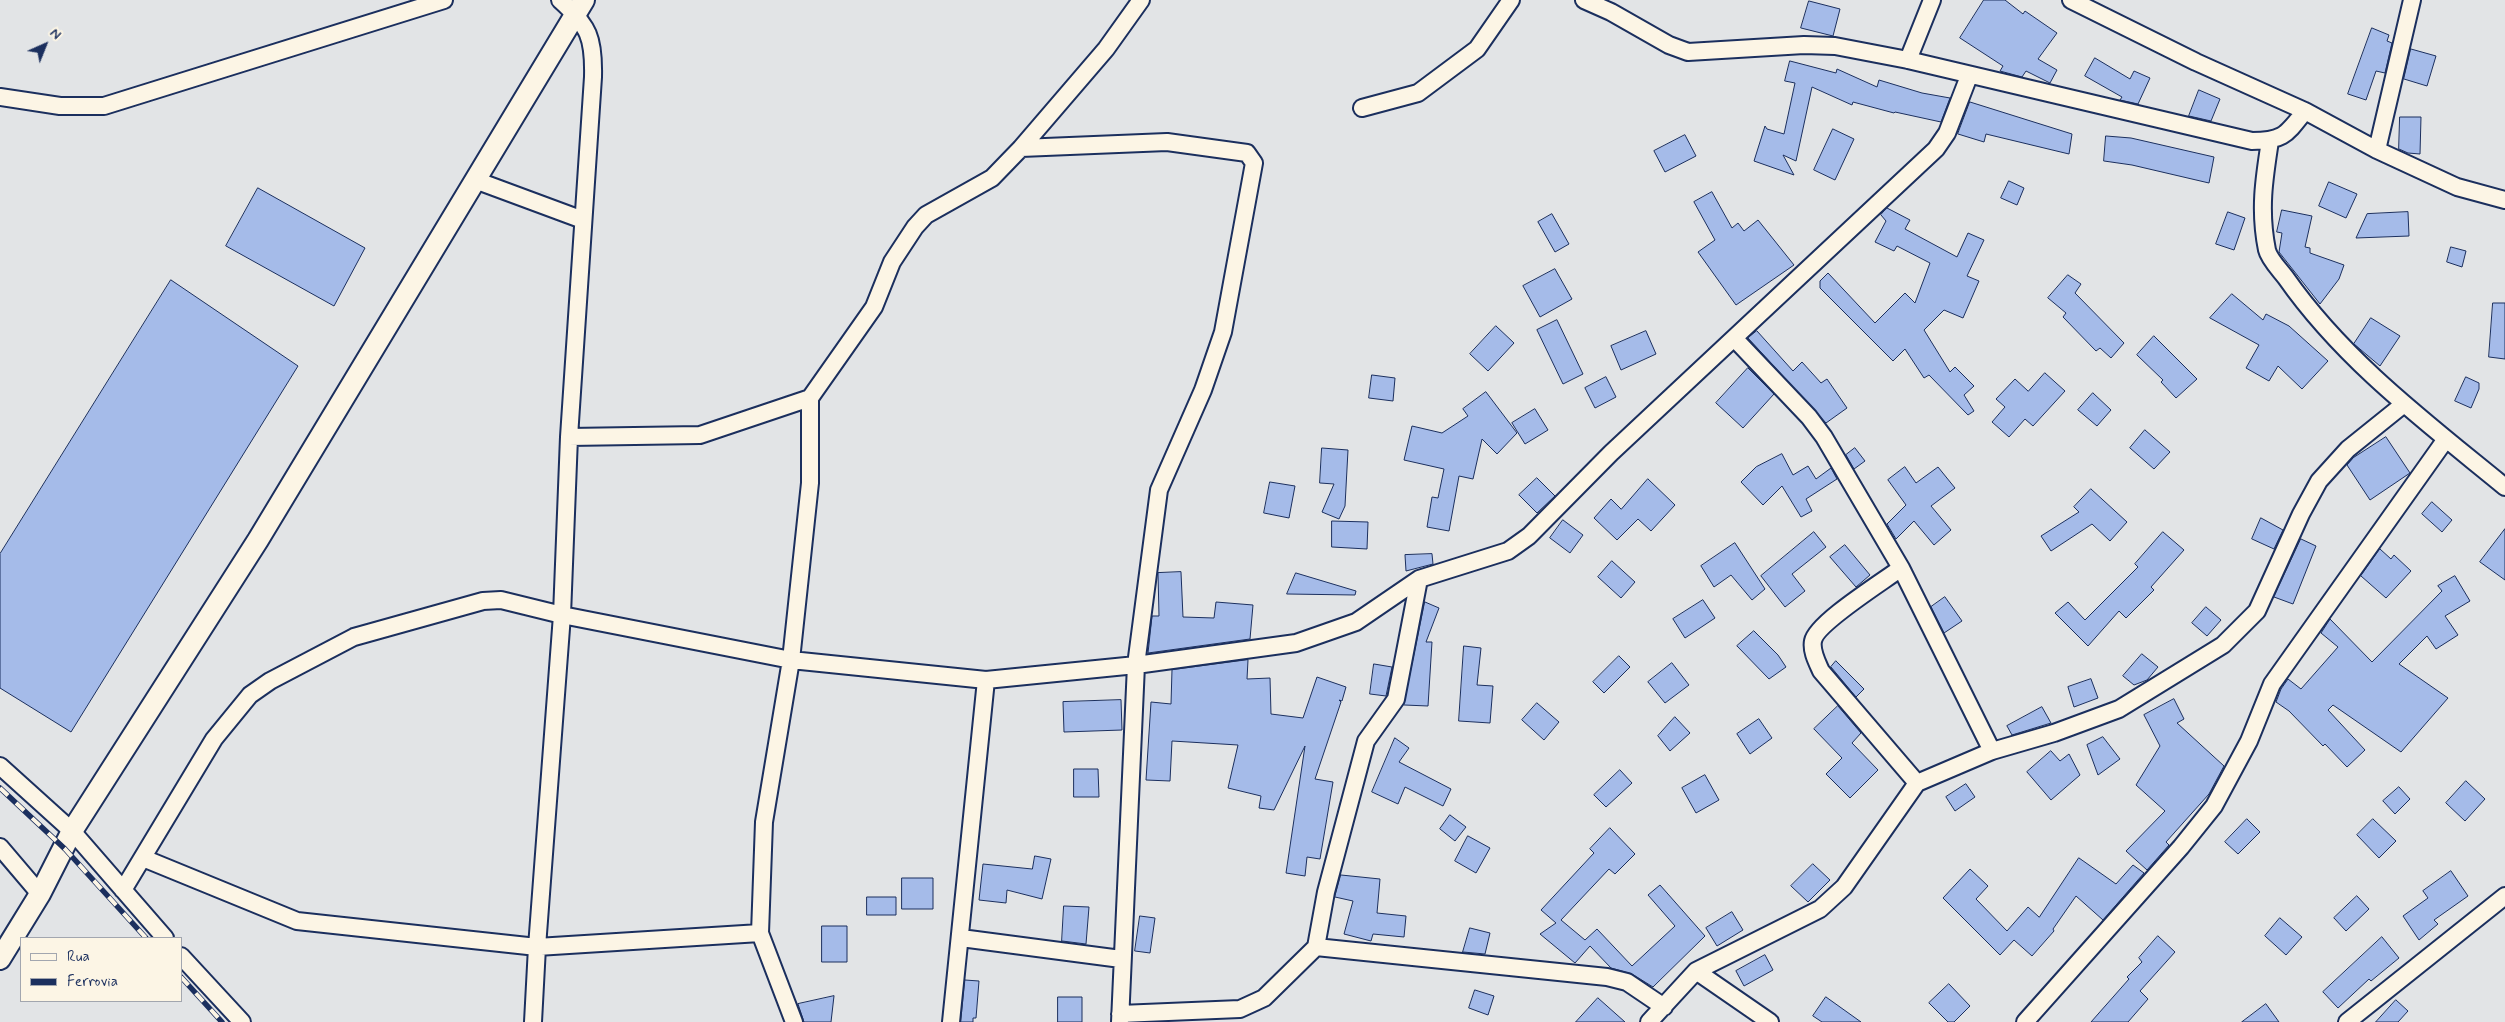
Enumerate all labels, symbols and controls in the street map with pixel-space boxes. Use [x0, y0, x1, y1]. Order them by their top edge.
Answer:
north arrow [20, 20, 70, 70]
text: N [46, 24, 65, 44]
legend [20, 937, 182, 1002]
text: Rua [67, 947, 90, 967]
text: Ferrovia [67, 972, 118, 992]

